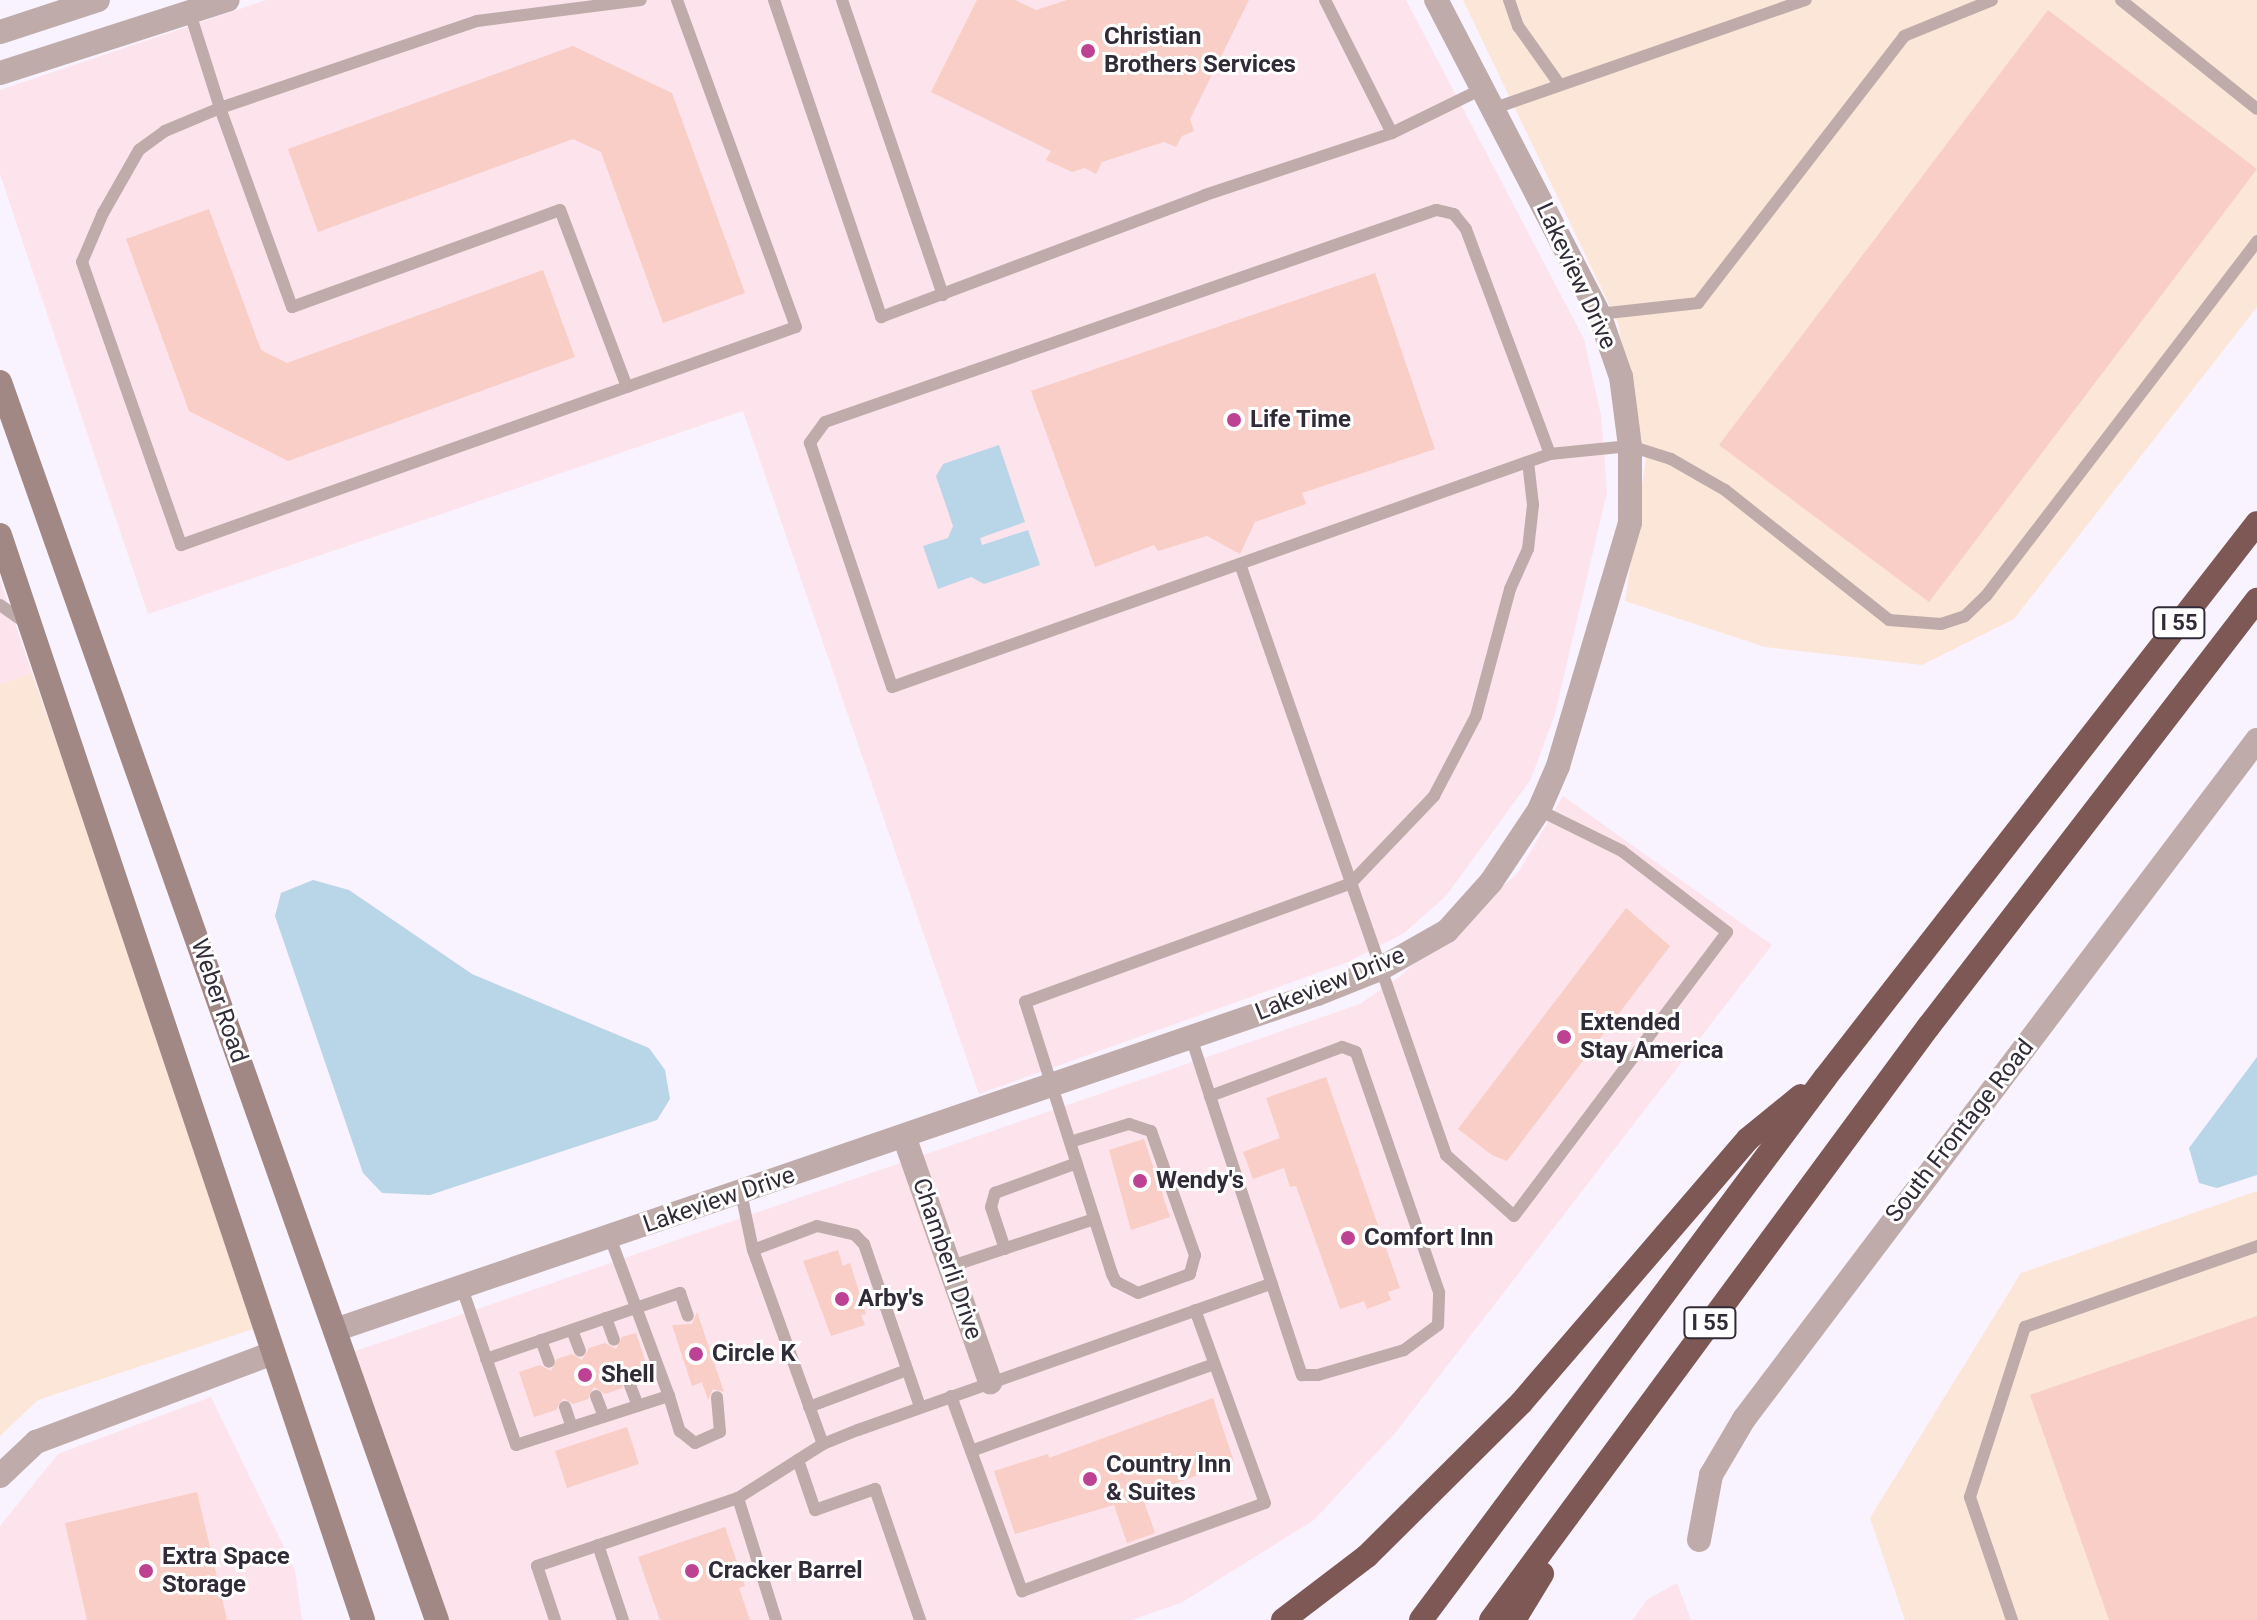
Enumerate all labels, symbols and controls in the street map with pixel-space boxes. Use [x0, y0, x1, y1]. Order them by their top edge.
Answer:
place label: Christian Brothers Services [1104, 23, 1296, 79]
marker: Christian Brothers Services [1079, 42, 1097, 60]
street label: Lakeview Drive [1529, 198, 1623, 354]
place label: Life Time [1250, 406, 1352, 434]
marker: Life Time [1225, 411, 1243, 429]
road number: I 55 [2151, 605, 2207, 641]
street label: Weber Road [184, 935, 254, 1067]
street label: Lakeview Drive [1251, 941, 1409, 1027]
place label: Extended Stay America [1580, 1009, 1724, 1065]
marker: Extended Stay America [1555, 1028, 1573, 1046]
street label: South Frontage Road [1880, 1034, 2040, 1228]
street label: Lakeview Drive [639, 1161, 799, 1239]
place label: Wendy's [1156, 1167, 1244, 1195]
marker: Wendy's [1131, 1172, 1149, 1190]
street label: Chamberli Drive [906, 1175, 988, 1343]
place label: Comfort Inn [1364, 1224, 1494, 1252]
marker: Comfort Inn [1339, 1229, 1357, 1247]
place label: Arby's [858, 1285, 924, 1313]
marker: Arby's [833, 1290, 851, 1308]
road number: I 55 [1682, 1305, 1738, 1341]
place label: Circle K [712, 1340, 796, 1368]
marker: Circle K [687, 1345, 705, 1363]
place label: Shell [601, 1361, 655, 1389]
marker: Shell [576, 1366, 594, 1384]
place label: Country Inn & Suites [1106, 1451, 1231, 1507]
marker: Country Inn & Suites [1081, 1470, 1099, 1488]
place label: Extra Space Storage [162, 1543, 290, 1599]
place label: Cracker Barrel [708, 1557, 863, 1585]
marker: Extra Space Storage [137, 1562, 155, 1580]
marker: Cracker Barrel [683, 1562, 701, 1580]

